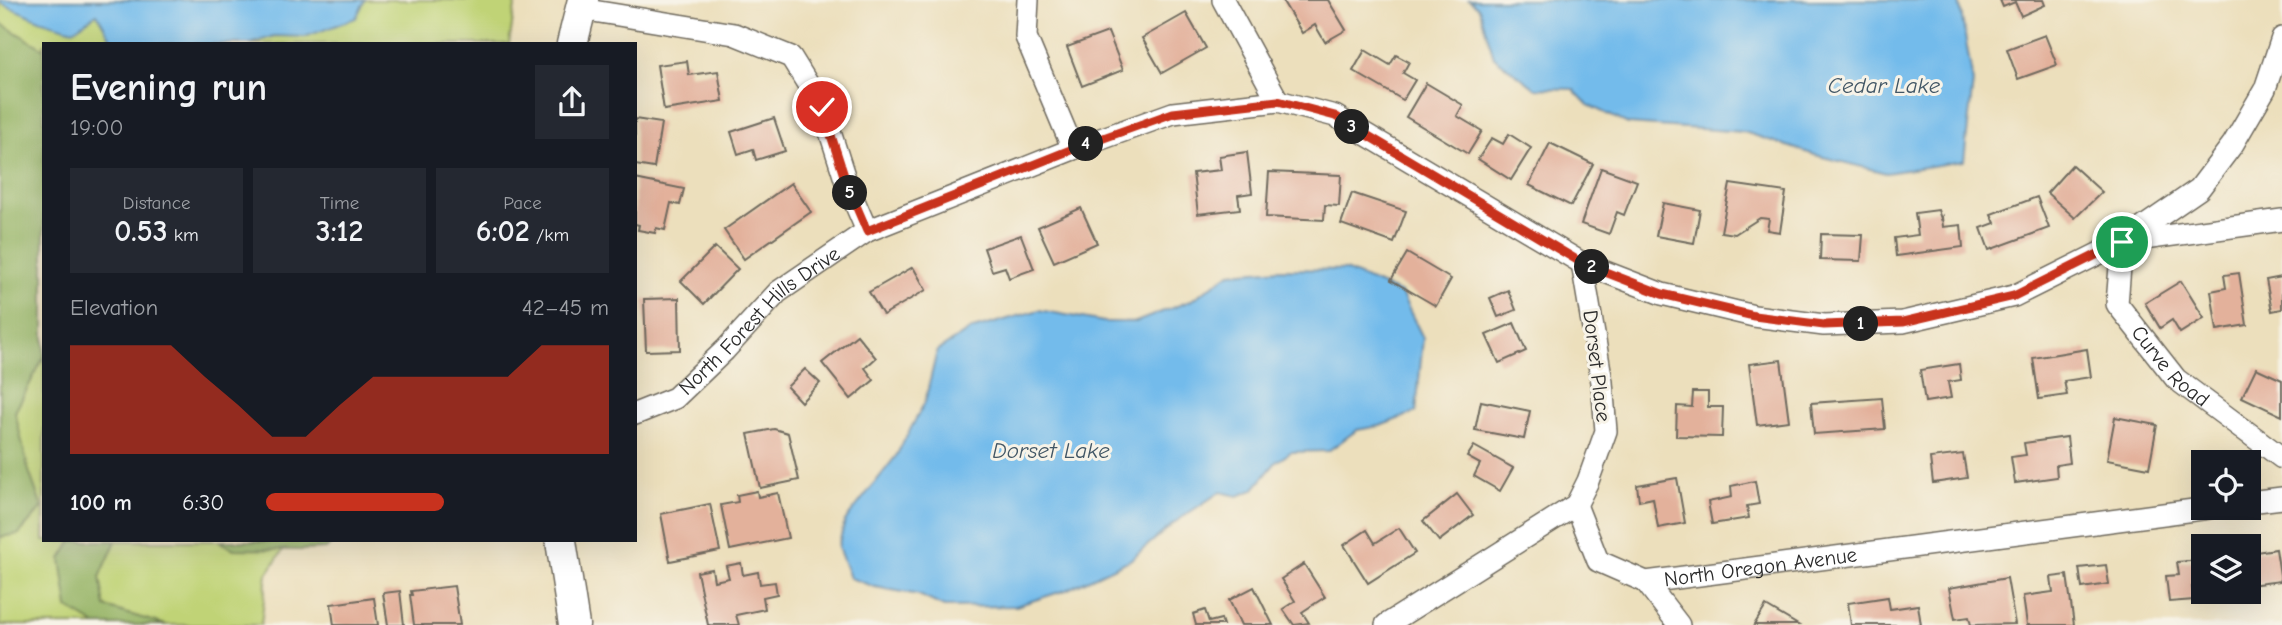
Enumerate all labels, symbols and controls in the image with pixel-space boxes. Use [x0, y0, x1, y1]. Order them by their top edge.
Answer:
button: share [535, 65, 609, 139]
text: Evening run [70, 66, 267, 110]
water label: Cedar Lake [1828, 72, 1941, 99]
pin [792, 77, 852, 137]
icon: check [803, 88, 841, 126]
pin: 3 [1334, 110, 1370, 144]
text: 19:00 [70, 114, 124, 141]
text: 3 [1347, 115, 1356, 137]
pin: 4 [1068, 127, 1104, 162]
text: 4 [1081, 132, 1090, 154]
pin: 5 [832, 176, 868, 210]
text: 5 [844, 181, 855, 203]
text: Distance [122, 192, 191, 214]
text: Time [320, 192, 359, 214]
text: Pace [503, 192, 542, 214]
pin [2092, 212, 2152, 272]
text: 0.53 [114, 214, 168, 249]
text: 3:12 [316, 214, 363, 249]
text: 6:02 [476, 214, 530, 249]
icon: arrive [2103, 223, 2141, 261]
text: km [168, 224, 199, 246]
text: /km [530, 224, 569, 246]
street label: North Forest Hills Drive [674, 241, 844, 400]
pin: 2 [1574, 250, 1610, 284]
text: 2 [1587, 255, 1596, 277]
text: Elevation [70, 294, 158, 321]
text: 42–45 m [522, 294, 609, 321]
pin: 1 [1843, 306, 1878, 342]
street label: Dorset Place [1578, 309, 1616, 423]
text: 1 [1857, 312, 1864, 334]
street label: Curve Road [2127, 321, 2214, 412]
water label: Dorset Lake [992, 437, 1110, 464]
map controls [2191, 450, 2261, 604]
button: locate [2191, 450, 2261, 520]
text: 100 m [70, 489, 132, 516]
text: 6:30 [182, 489, 224, 516]
button: layers [2191, 534, 2261, 604]
street label: North Oregon Avenue [1662, 542, 1858, 592]

